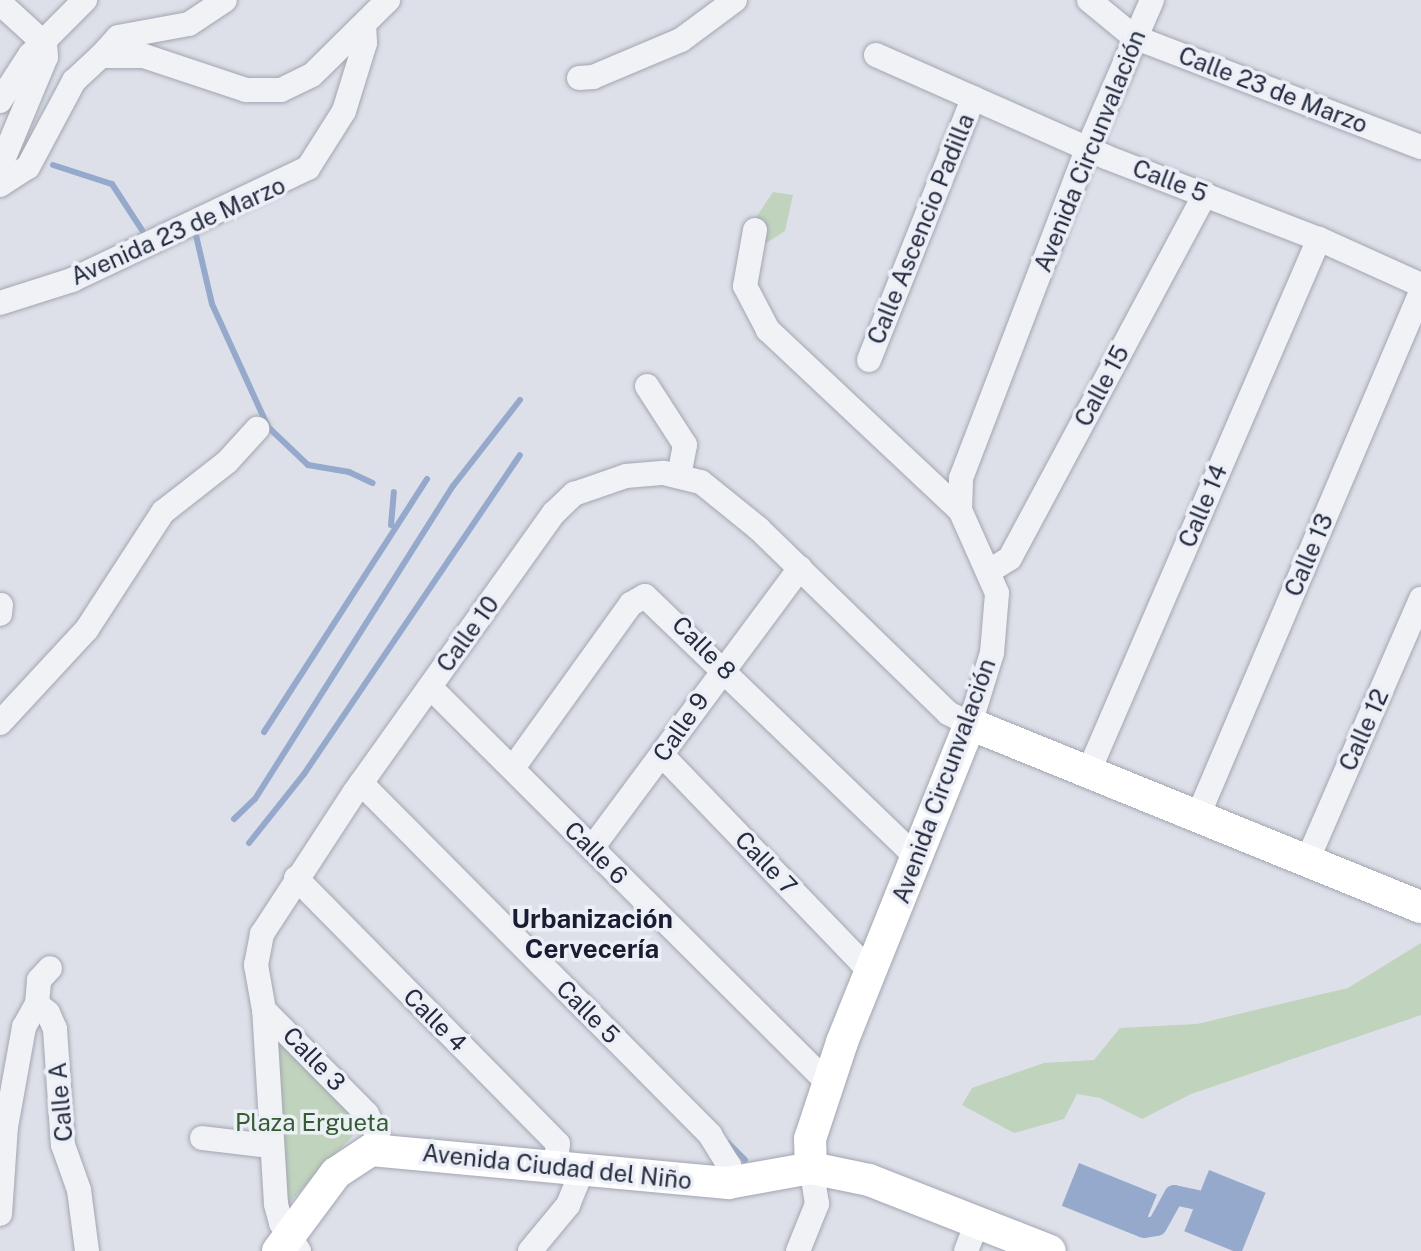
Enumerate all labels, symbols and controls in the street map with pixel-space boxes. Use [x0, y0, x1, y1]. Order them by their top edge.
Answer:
street label: Avenida Circunvalación [1028, 26, 1152, 276]
street label: Calle 23 de Marzo [1174, 41, 1372, 139]
street label: Calle Ascencio Padilla [862, 109, 980, 349]
street label: Calle 5 [1128, 154, 1212, 208]
street label: Avenida 23 de Marzo [66, 171, 290, 291]
street label: Calle 15 [1069, 340, 1135, 432]
street label: Calle 14 [1173, 460, 1233, 552]
street label: Calle 13 [1279, 509, 1339, 601]
street label: Calle 10 [431, 590, 505, 678]
street label: Calle 8 [666, 610, 742, 686]
street label: Avenida Circunvalación [886, 655, 1002, 907]
street label: Calle 12 [1333, 685, 1395, 775]
street label: Calle 9 [647, 687, 715, 767]
street label: Calle 6 [558, 815, 634, 891]
street label: Calle 7 [729, 825, 803, 901]
district label: Urbanización Cervecería [511, 903, 673, 964]
street label: Calle 5 [550, 974, 626, 1050]
street label: Calle 4 [397, 982, 473, 1058]
street label: Calle 3 [277, 1021, 351, 1097]
street label: Calle A [43, 1061, 79, 1143]
park label: Plaza Ergueta [235, 1109, 389, 1137]
street label: Avenida Ciudad del Niño [421, 1139, 693, 1195]

